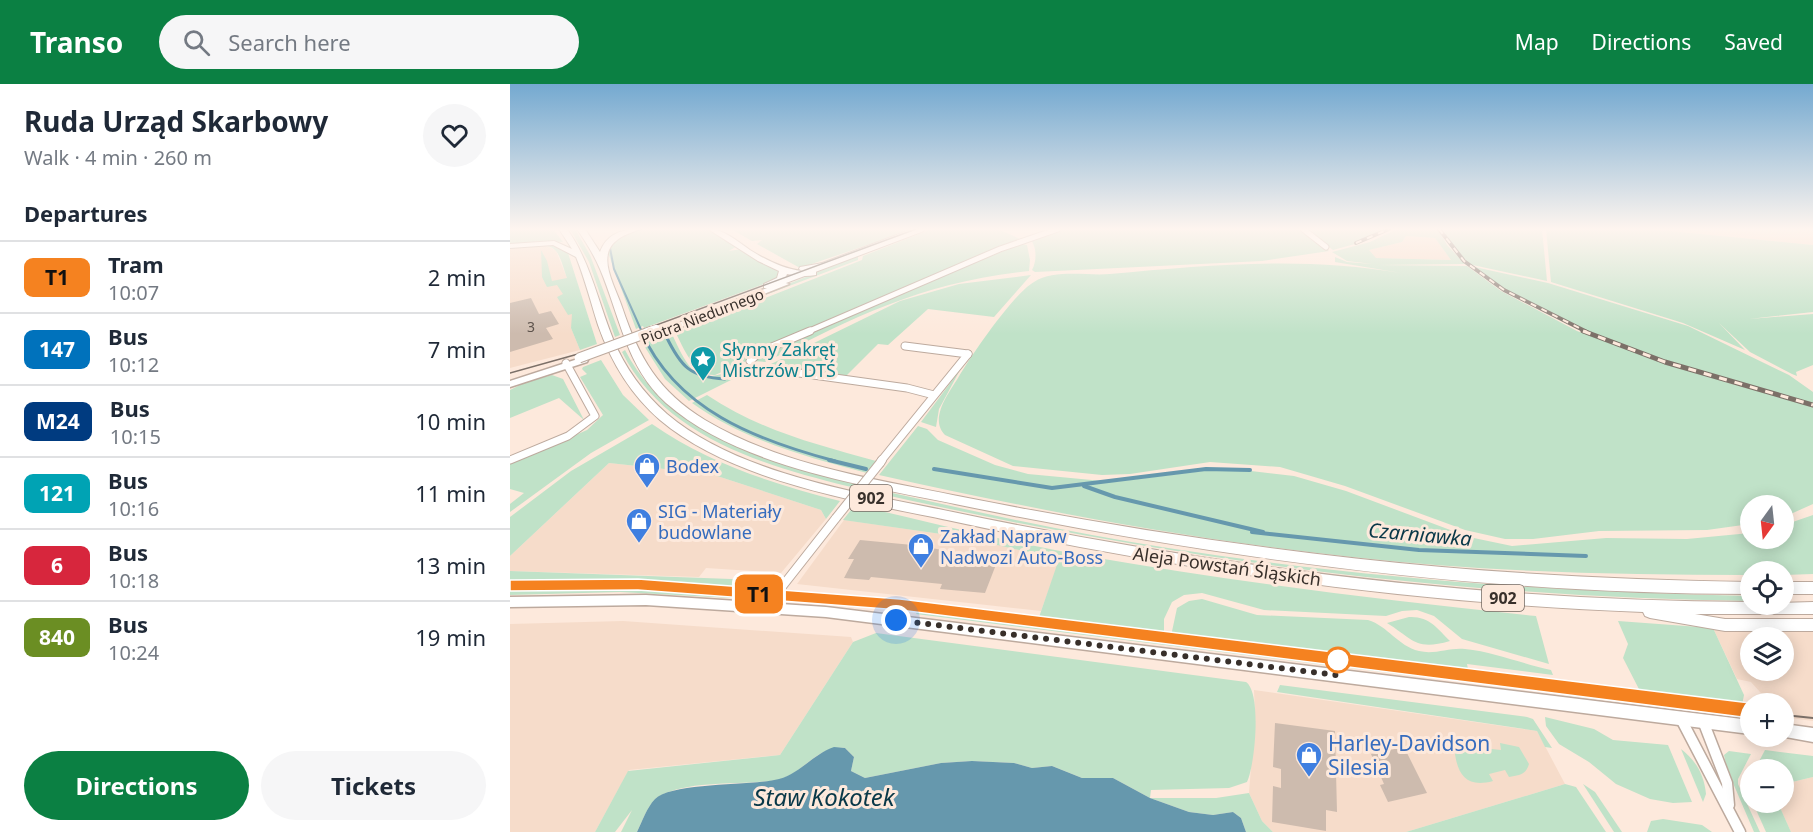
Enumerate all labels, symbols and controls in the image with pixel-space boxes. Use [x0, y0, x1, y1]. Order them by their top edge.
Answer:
search box [159, 15, 579, 69]
text: Transo [30, 23, 123, 61]
icon: search [180, 26, 213, 59]
text: Search here [228, 27, 351, 57]
text: Map [1515, 28, 1559, 56]
text: Directions [1592, 28, 1691, 56]
text: Saved [1724, 28, 1783, 56]
text: Ruda Urząd Skarbowy [24, 102, 328, 140]
button: heart [423, 104, 486, 167]
text: Walk · 4 min · 260 m [24, 144, 212, 171]
text: Departures [24, 198, 148, 228]
text: Tram [108, 249, 164, 279]
text: 2 min [428, 262, 486, 292]
text: T1 [45, 263, 69, 291]
text: 10:07 [108, 279, 159, 306]
street label: Piotra Niedurnego [638, 283, 766, 349]
house number: 3 [527, 317, 535, 336]
text: Bus [108, 321, 148, 351]
text: 7 min [428, 334, 486, 364]
text: 147 [39, 335, 75, 363]
place label: Słynny Zakręt Mistrzów DTŚ [722, 337, 836, 382]
place icon: Słynny Zakręt Mistrzów DTŚ [688, 344, 718, 382]
text: 10:12 [108, 351, 159, 378]
text: Bus [110, 393, 150, 423]
text: 10 min [415, 406, 486, 436]
text: M24 [36, 407, 80, 435]
text: 10:15 [110, 423, 161, 450]
shop icon: Bodex [632, 451, 662, 489]
place label: Bodex [666, 454, 719, 478]
text: Bus [108, 465, 148, 495]
text: 11 min [415, 478, 486, 508]
text: 121 [39, 479, 75, 507]
road number: 902 [850, 485, 892, 511]
text: 10:16 [108, 495, 159, 522]
north arrow [1740, 495, 1794, 549]
map controls [1740, 495, 1794, 813]
place label: SIG - Materiały budowlane [658, 499, 782, 544]
shop icon: SIG - Materiały budowlane [624, 506, 654, 544]
water label: Czarniawka [1367, 516, 1473, 552]
place label: Zakład Napraw Nadwozi Auto-Boss [940, 524, 1103, 569]
shop icon: Zakład Napraw Nadwozi Auto-Boss [906, 531, 936, 569]
text: Bus [108, 537, 148, 567]
street label: Aleja Powstań Śląskich [1131, 541, 1323, 591]
text: 13 min [415, 550, 486, 580]
text: 6 [51, 551, 63, 579]
button: locate [1740, 561, 1794, 615]
text: 10:18 [108, 567, 159, 594]
line badge: T1 [732, 574, 786, 614]
text: T1 [747, 580, 771, 608]
road number: 902 [1482, 585, 1524, 611]
your location [881, 605, 911, 635]
text: Bus [108, 609, 148, 639]
text: 19 min [415, 622, 486, 652]
text: 840 [39, 623, 75, 651]
button: layers [1740, 627, 1794, 681]
text: 10:24 [108, 639, 159, 666]
unlabelled marker [1325, 647, 1351, 673]
button: + [1740, 693, 1794, 747]
place label: Harley-Davidson Silesia [1328, 729, 1490, 781]
shop icon: Harley-Davidson Silesia [1294, 740, 1324, 778]
button: Directions [24, 751, 249, 820]
button: Tickets [261, 751, 486, 820]
button: − [1740, 759, 1794, 813]
water label: Staw Kokotek [753, 780, 896, 813]

